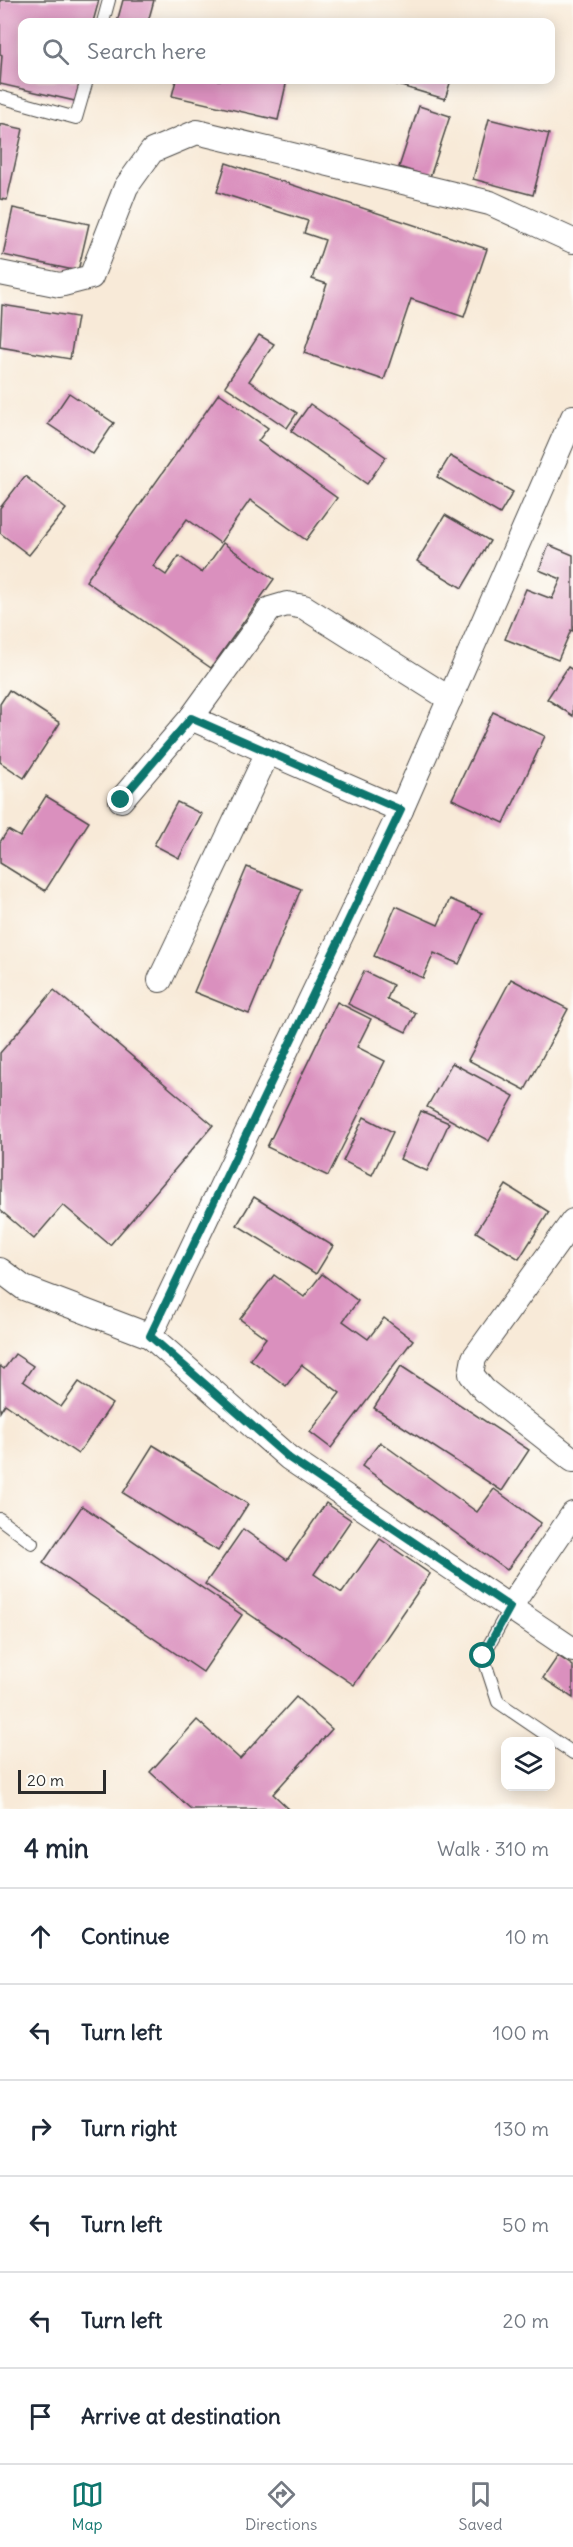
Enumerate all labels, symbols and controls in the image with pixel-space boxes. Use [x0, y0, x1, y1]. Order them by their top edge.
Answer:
search box [18, 18, 555, 84]
icon: search [39, 35, 72, 68]
text: Search here [87, 37, 206, 65]
route end [107, 786, 133, 812]
route start [469, 1642, 495, 1668]
map controls [501, 1737, 555, 1791]
button: layers [501, 1737, 555, 1791]
scale bar [18, 1767, 106, 1794]
text: 20 m [27, 1770, 64, 1790]
text: 4 min [24, 1832, 89, 1865]
text: Walk · 310 m [437, 1836, 549, 1861]
icon: ahead [24, 1920, 57, 1953]
text: Continue [81, 1922, 170, 1950]
text: 10 m [506, 1924, 549, 1949]
icon: left [24, 2016, 57, 2049]
text: Turn left [81, 2018, 162, 2046]
text: 100 m [492, 2020, 549, 2045]
icon: right [24, 2112, 57, 2145]
text: Turn right [81, 2114, 177, 2142]
text: 130 m [494, 2116, 549, 2141]
icon: left [24, 2208, 57, 2241]
text: Turn left [81, 2210, 162, 2238]
text: 50 m [502, 2212, 549, 2237]
icon: left [24, 2304, 57, 2337]
text: Turn left [81, 2306, 162, 2334]
text: 20 m [503, 2308, 549, 2333]
icon: arrive [24, 2400, 57, 2433]
text: Arrive at destination [81, 2402, 281, 2430]
tab: Map [71, 2478, 104, 2534]
tab: Directions [245, 2478, 317, 2534]
tab: Saved [459, 2478, 502, 2534]

